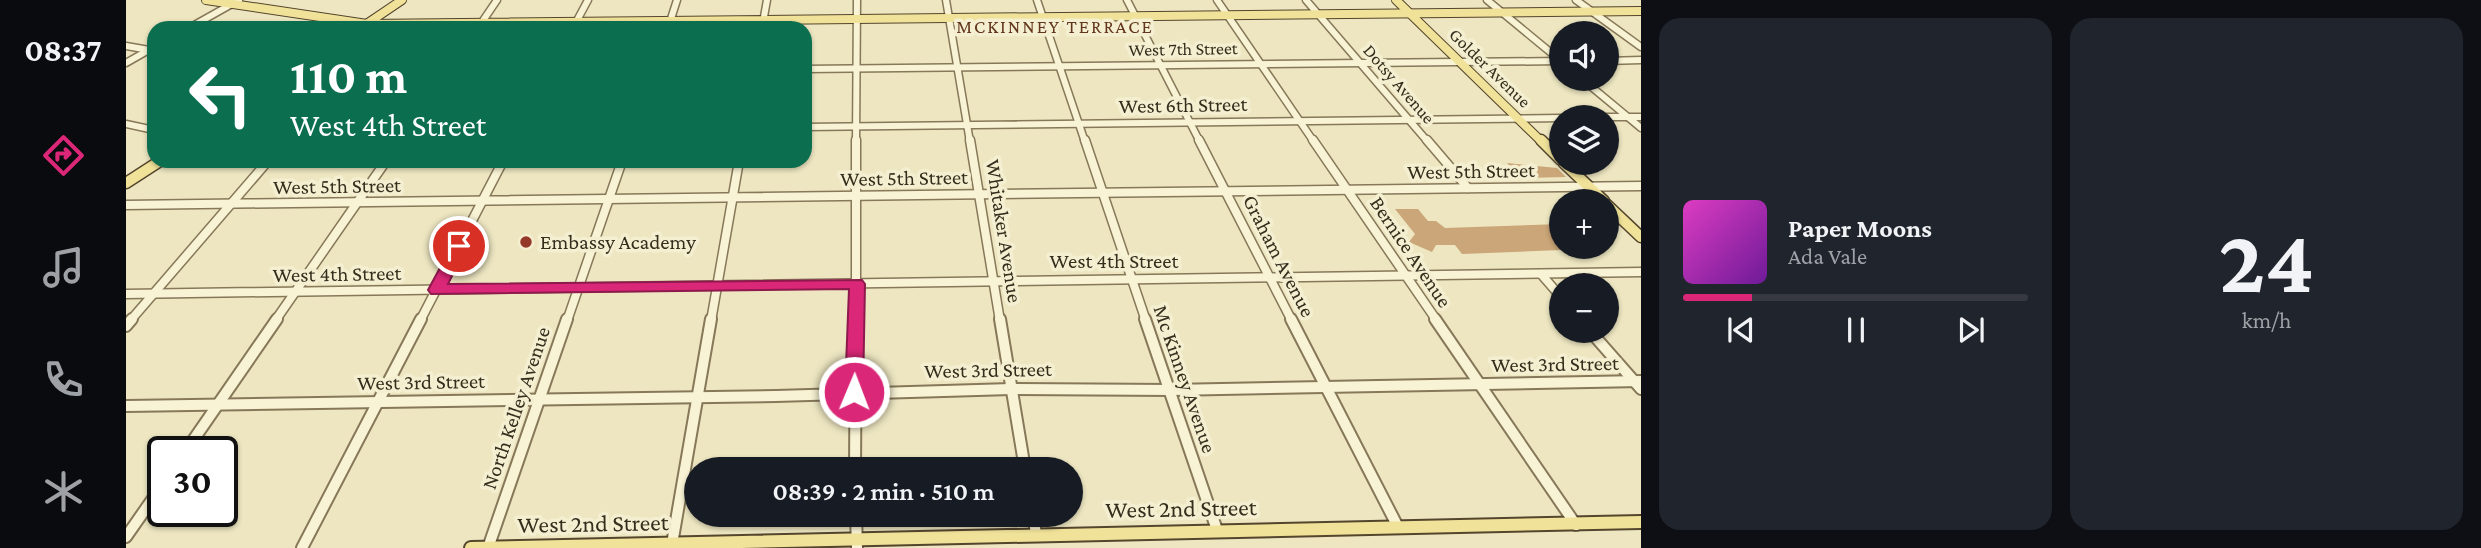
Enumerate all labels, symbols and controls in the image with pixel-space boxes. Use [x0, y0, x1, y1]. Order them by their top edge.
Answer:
district label: MCKINNEY TERRACE [956, 16, 1154, 37]
map controls [1549, 21, 1619, 343]
button: sound [1549, 21, 1619, 91]
street label: Golder Avenue [1445, 24, 1535, 112]
text: 08:37 [24, 32, 102, 68]
street label: West 7th Street [1128, 38, 1239, 60]
street label: Dotsy Avenue [1359, 40, 1439, 128]
icon: left [175, 49, 266, 140]
text: 110 m [290, 49, 407, 104]
street label: West 6th Street [1118, 92, 1249, 118]
button: layers [1549, 105, 1619, 175]
text: West 4th Street [290, 107, 486, 143]
icon: directions [39, 131, 88, 180]
street label: Whitaker Avenue [981, 158, 1027, 304]
street label: West 5th Street [1407, 158, 1536, 184]
street label: West 5th Street [840, 165, 969, 191]
street label: West 5th Street [273, 173, 402, 199]
button: + [1549, 189, 1619, 259]
street label: Graham Avenue [1238, 191, 1320, 321]
street label: Bernice Avenue [1365, 192, 1457, 312]
text: 24 [2219, 210, 2314, 312]
text: Paper Moons [1788, 214, 1932, 243]
pin [429, 216, 489, 276]
icon: arrive [440, 227, 478, 265]
place label: Embassy Academy [540, 230, 696, 254]
marker: Embassy Academy [518, 234, 534, 250]
icon: music [39, 243, 88, 292]
text: Ada Vale [1788, 243, 1867, 269]
street label: West 4th Street [1050, 249, 1179, 273]
street label: West 4th Street [272, 261, 403, 287]
button: − [1549, 273, 1619, 343]
street label: Mc Kinney Avenue [1148, 302, 1222, 456]
text: km/h [2242, 307, 2291, 333]
icon: previous [1722, 311, 1760, 349]
icon: pause [1837, 311, 1875, 349]
icon: next [1952, 311, 1990, 349]
street label: North Kelley Avenue [477, 324, 555, 492]
street label: West 3rd Street [1491, 351, 1620, 377]
icon: phone [39, 355, 88, 404]
position arrow [817, 355, 891, 429]
street label: West 3rd Street [924, 357, 1053, 383]
street label: West 3rd Street [357, 369, 486, 395]
speed limit sign: 30 [147, 436, 238, 527]
icon: climate [39, 467, 88, 516]
text: 08:39 · 2 min · 510 m [772, 477, 995, 506]
street label: West 2nd Street [1105, 493, 1258, 523]
street label: West 2nd Street [517, 508, 670, 538]

